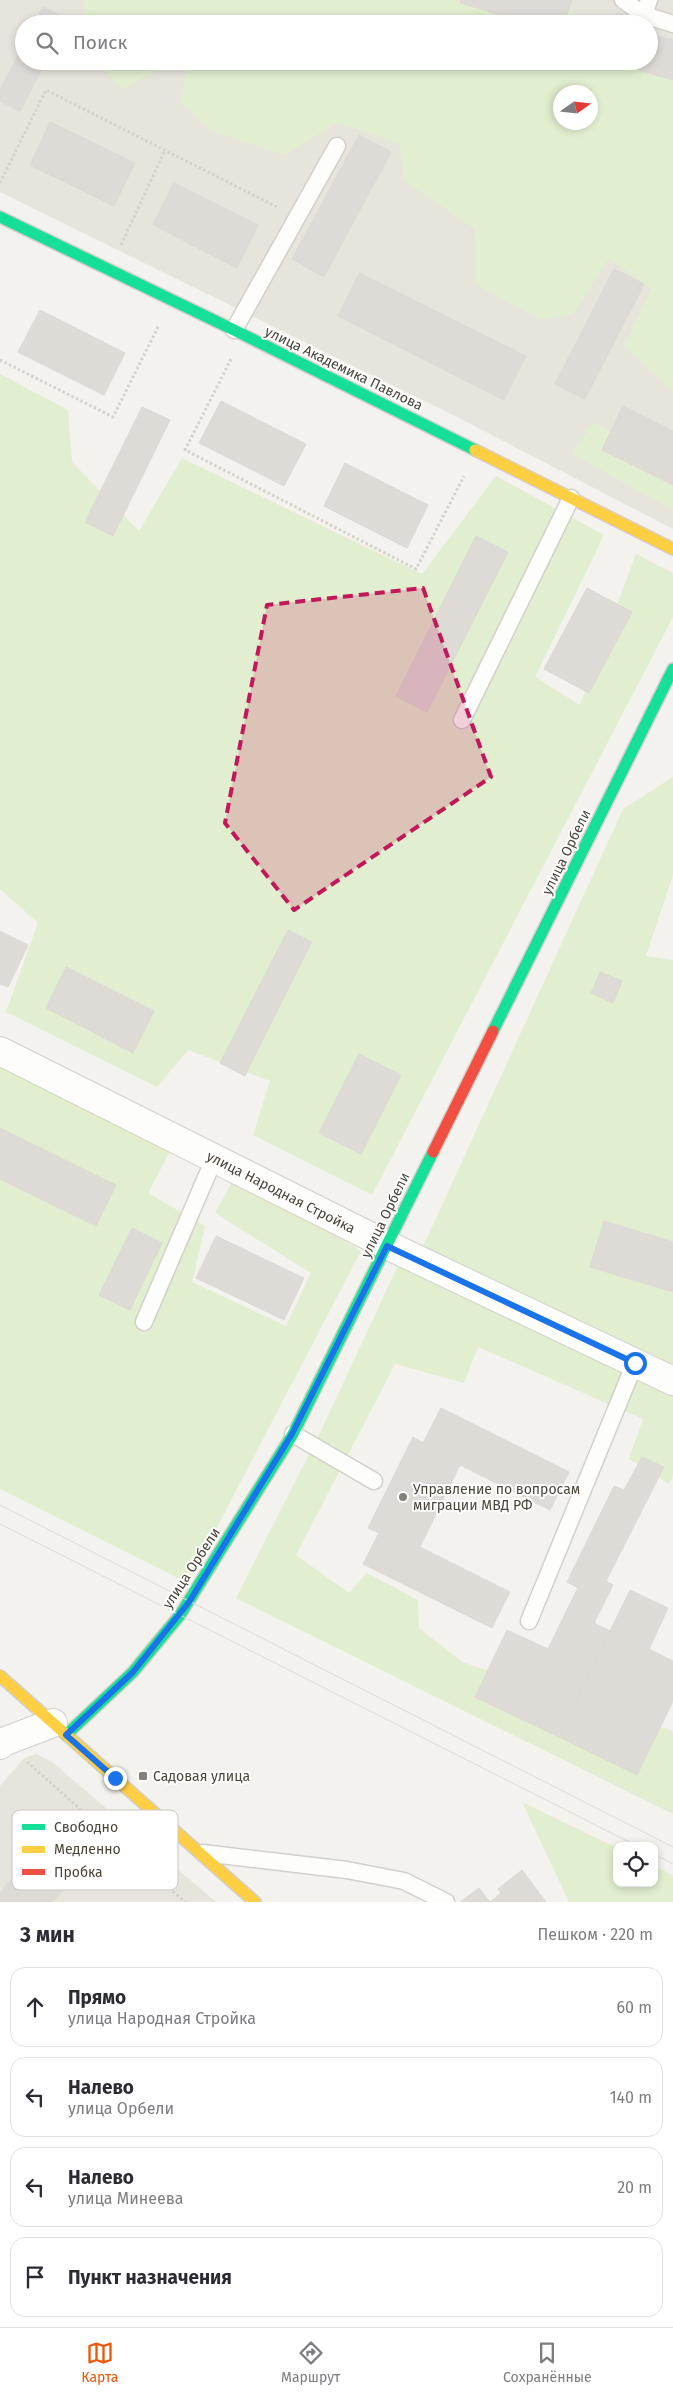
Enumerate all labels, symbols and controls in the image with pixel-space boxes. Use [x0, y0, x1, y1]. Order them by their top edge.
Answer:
search box [15, 15, 658, 70]
icon: search [33, 29, 61, 57]
text: Поиск [73, 31, 127, 54]
north arrow [553, 85, 598, 130]
street label: улица Академика Павлова [262, 323, 425, 414]
street label: улица Орбели [538, 807, 594, 898]
street label: улица Народная Стройка [204, 1148, 358, 1237]
street label: улица Орбели [357, 1170, 413, 1261]
route start [624, 1352, 647, 1375]
place label: Управление по вопросам миграции МВД РФ [413, 1481, 580, 1514]
marker: Управление по вопросам миграции МВД РФ [397, 1491, 409, 1503]
street label: улица Орбели [159, 1525, 224, 1612]
route end [104, 1767, 127, 1790]
place label: Садовая улица [153, 1768, 250, 1785]
marker: Садовая улица [137, 1770, 149, 1782]
legend [12, 1810, 178, 1890]
text: Свободно [54, 1819, 118, 1836]
text: Медленно [54, 1841, 121, 1858]
map controls [613, 1842, 658, 1887]
button: locate [613, 1842, 658, 1887]
text: Пробка [54, 1864, 103, 1881]
text: 3 мин [20, 1922, 75, 1948]
text: Пешком · 220 m [537, 1925, 653, 1944]
text: Прямо [68, 1986, 126, 2009]
icon: ahead [21, 1993, 49, 2021]
text: 60 m [617, 1998, 652, 2017]
text: улица Народная Стройка [68, 2009, 256, 2028]
text: Налево [68, 2076, 134, 2099]
icon: left [21, 2083, 49, 2111]
text: 140 m [610, 2088, 652, 2107]
text: улица Орбели [68, 2099, 174, 2118]
text: Налево [68, 2166, 134, 2189]
icon: left [21, 2173, 49, 2201]
text: 20 m [617, 2178, 652, 2197]
text: улица Минеева [68, 2189, 183, 2208]
icon: arrive [21, 2263, 49, 2291]
text: Пункт назначения [68, 2266, 232, 2289]
tab: Карта [81, 2339, 118, 2386]
tab: Маршрут [281, 2339, 340, 2386]
tab: Сохранённые [503, 2339, 592, 2386]

